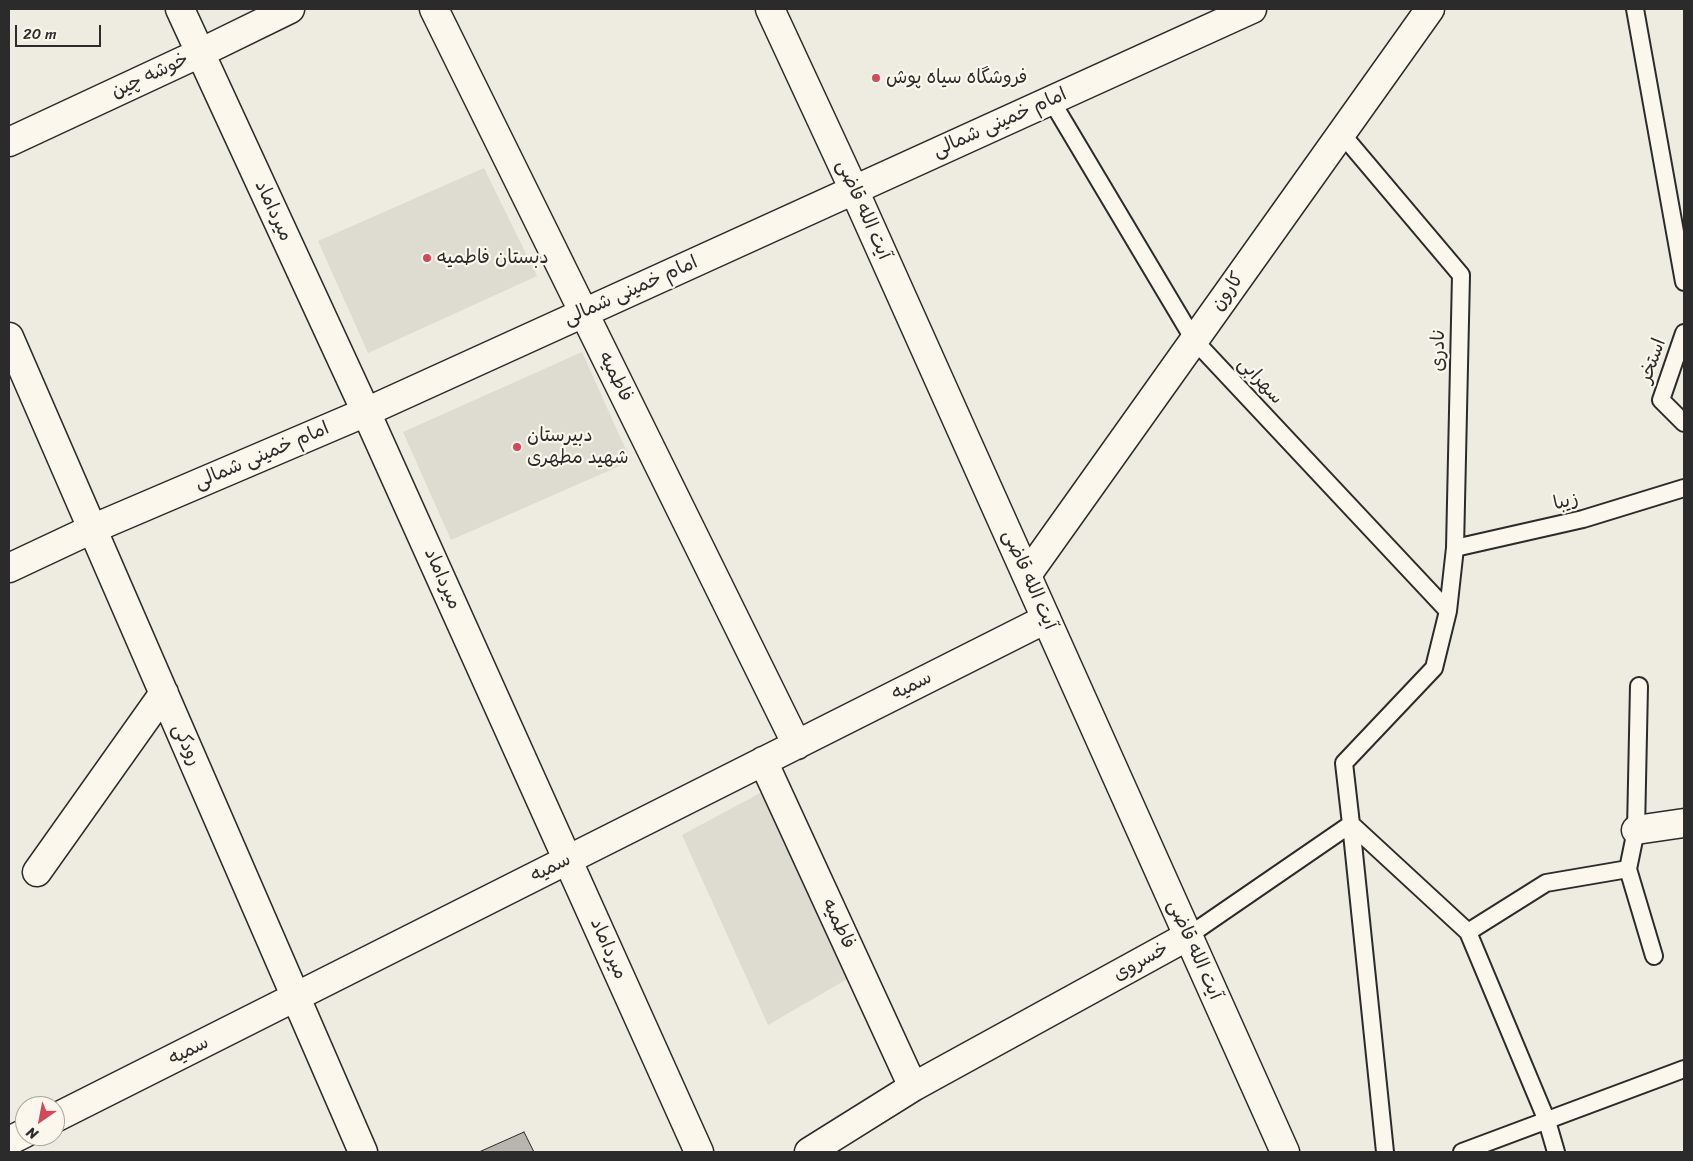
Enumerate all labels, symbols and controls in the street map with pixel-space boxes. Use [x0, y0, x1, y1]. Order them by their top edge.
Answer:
scale bar [18, 15, 104, 47]
text: 20 m [23, 21, 57, 47]
street label: خوشه چین [108, 48, 192, 104]
place label: فروشگاه سیاه پوش [886, 67, 1027, 89]
marker: فروشگاه سیاه پوش [870, 72, 882, 84]
street label: امام خمینی شمالی [929, 83, 1071, 163]
street label: آیت الله قاضی [831, 156, 895, 264]
street label: میرداماد [249, 177, 297, 245]
place label: دبستان فاطمیه [437, 247, 549, 269]
street label: امام خمینی شمالی [560, 251, 702, 331]
marker: دبستان فاطمیه [421, 252, 433, 264]
street label: کارون [1207, 268, 1249, 316]
street label: نادری [1427, 328, 1451, 372]
street label: استخر [1634, 336, 1672, 386]
street label: فاطمیه [593, 348, 637, 406]
street label: سهرابی [1232, 353, 1288, 409]
street label: امام خمینی شمالی [191, 417, 333, 495]
place label: دبیرستان شهید مطهری [527, 425, 629, 469]
marker: دبیرستان شهید مطهری [511, 441, 523, 453]
street label: زیبا [1551, 488, 1581, 516]
street label: آیت الله قاضی [997, 526, 1061, 634]
street label: میرداماد [418, 545, 466, 613]
street label: سمیه [888, 666, 936, 706]
street label: رودکی [167, 720, 205, 770]
street label: سمیه [527, 848, 575, 888]
street label: فاطمیه [816, 895, 860, 953]
street label: آیت الله قاضی [1162, 896, 1226, 1004]
street label: میرداماد [584, 915, 632, 983]
street label: خسروی [1109, 938, 1173, 986]
street label: سمیه [165, 1031, 213, 1071]
north arrow [15, 1096, 65, 1146]
text: N [21, 1120, 43, 1146]

